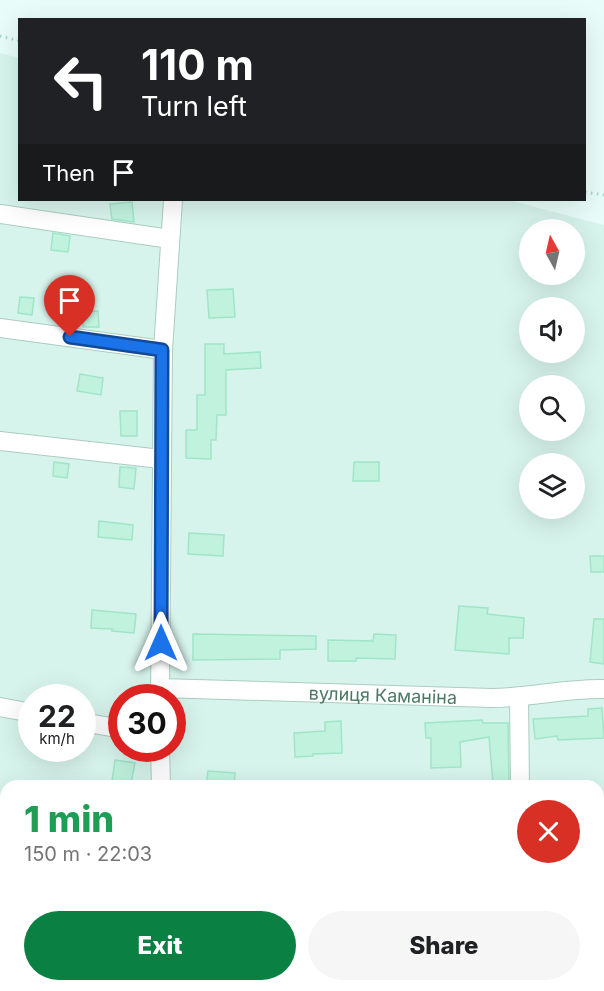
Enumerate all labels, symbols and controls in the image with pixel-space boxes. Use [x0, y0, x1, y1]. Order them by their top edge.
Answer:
text: 110 m [141, 39, 254, 90]
icon: left [42, 42, 120, 120]
text: Turn left [141, 90, 247, 123]
icon: arrive [107, 156, 140, 189]
text: Then [42, 160, 95, 186]
north arrow [519, 219, 585, 285]
map controls [519, 219, 585, 519]
pin [44, 275, 95, 337]
icon: arrive [53, 284, 86, 317]
button: sound [519, 297, 585, 363]
button: search [519, 375, 585, 441]
button: layers [519, 453, 585, 519]
position arrow [129, 611, 193, 675]
street label: вулиця Каманіна [308, 682, 457, 707]
speed limit sign: 30 [108, 684, 186, 762]
text: 22 [38, 698, 76, 734]
text: km/h [39, 729, 75, 748]
text: 1 min [24, 797, 114, 841]
button: close [517, 800, 580, 863]
text: 150 m · 22:03 [24, 842, 152, 866]
button: Exit [24, 911, 296, 980]
button: Share [308, 911, 580, 980]

